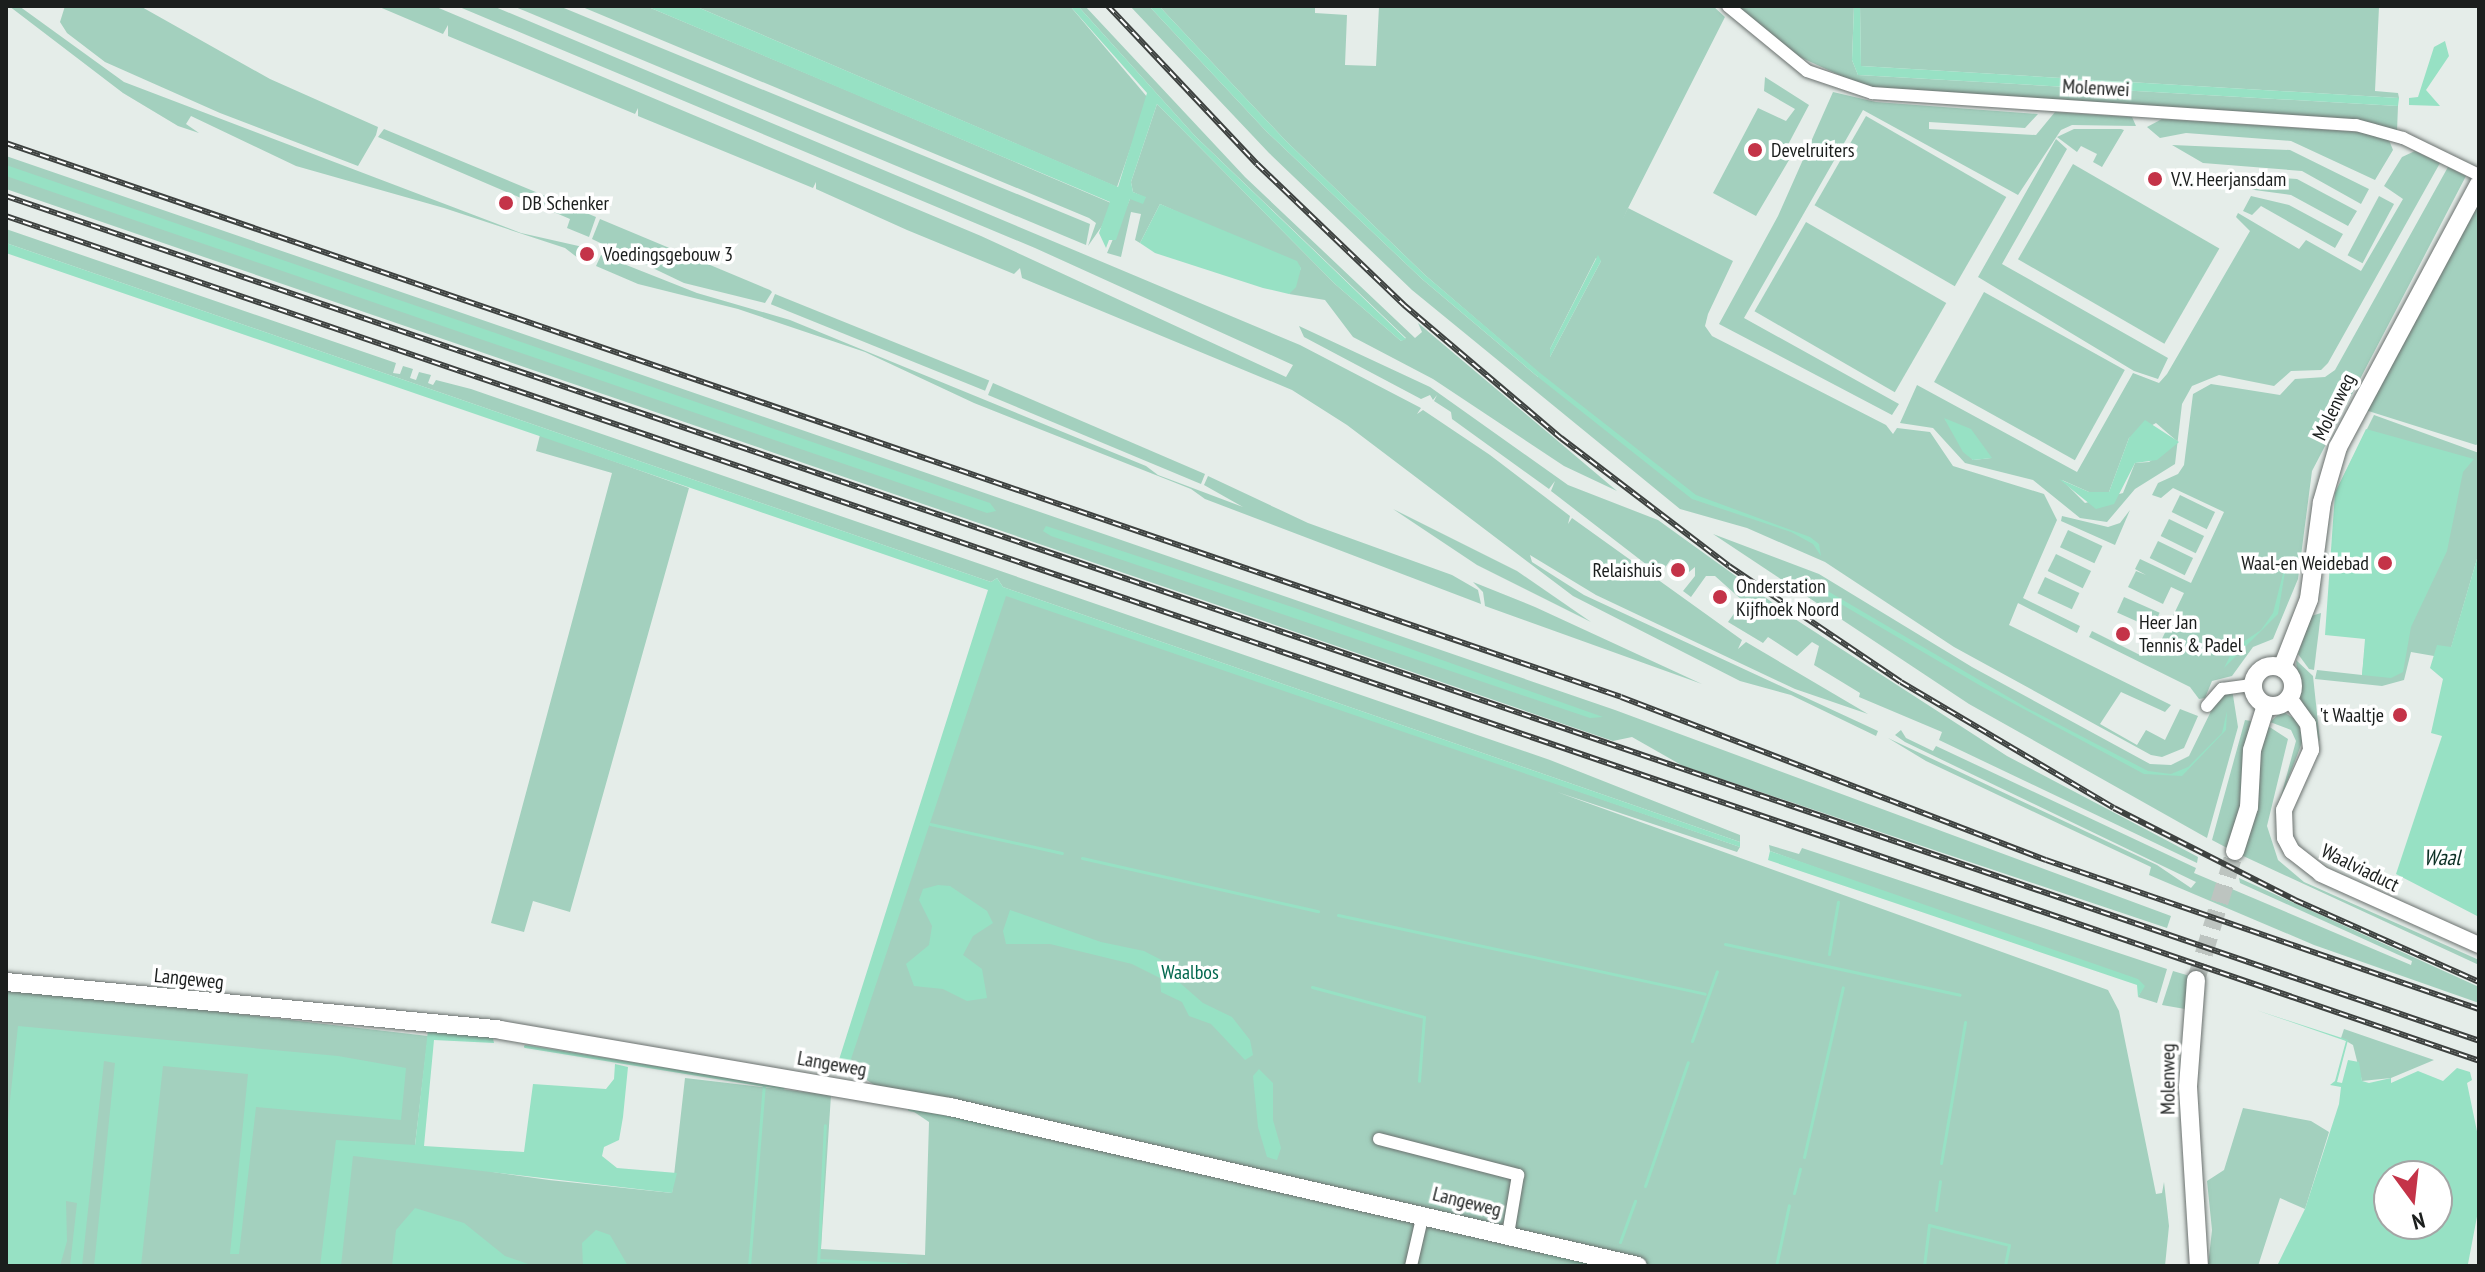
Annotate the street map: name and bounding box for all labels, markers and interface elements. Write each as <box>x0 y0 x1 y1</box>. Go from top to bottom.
street label: Molenwei <box>2062 74 2130 102</box>
place label: Develruiters <box>1771 138 1854 162</box>
marker: Develruiters <box>1746 141 1764 159</box>
place label: V.V. Heerjansdam <box>2171 167 2288 191</box>
marker: V.V. Heerjansdam <box>2146 170 2164 188</box>
place label: DB Schenker <box>522 191 609 215</box>
marker: DB Schenker <box>497 194 515 212</box>
place label: Voedingsgebouw 3 <box>603 242 733 266</box>
marker: Voedingsgebouw 3 <box>578 245 596 263</box>
street label: Molenweg <box>2308 370 2360 444</box>
place label: Waal-en Weidebad <box>2241 551 2369 575</box>
marker: Waal-en Weidebad <box>2376 554 2394 572</box>
place label: Relaishuis <box>1593 558 1662 582</box>
marker: Relaishuis <box>1669 561 1687 579</box>
place label: Onderstation Kijfhoek Noord <box>1736 574 1840 621</box>
marker: Onderstation Kijfhoek Noord <box>1711 588 1729 606</box>
place label: Heer Jan Tennis & Padel <box>2139 610 2242 657</box>
marker: Heer Jan Tennis & Padel <box>2114 625 2132 643</box>
place label: 't Waaltje <box>2319 703 2384 727</box>
marker: 't Waaltje <box>2391 706 2409 724</box>
street label: Waalviaduct <box>2317 839 2403 897</box>
water label: Waal <box>2424 845 2460 871</box>
park label: Waalbos <box>1161 960 1219 984</box>
street label: Langeweg <box>153 963 225 995</box>
street label: Molenweg <box>2156 1043 2180 1115</box>
street label: Langeweg <box>795 1046 869 1082</box>
north arrow <box>2373 1160 2453 1240</box>
street label: Langeweg <box>1430 1182 1504 1222</box>
text: N <box>2409 1206 2428 1236</box>

